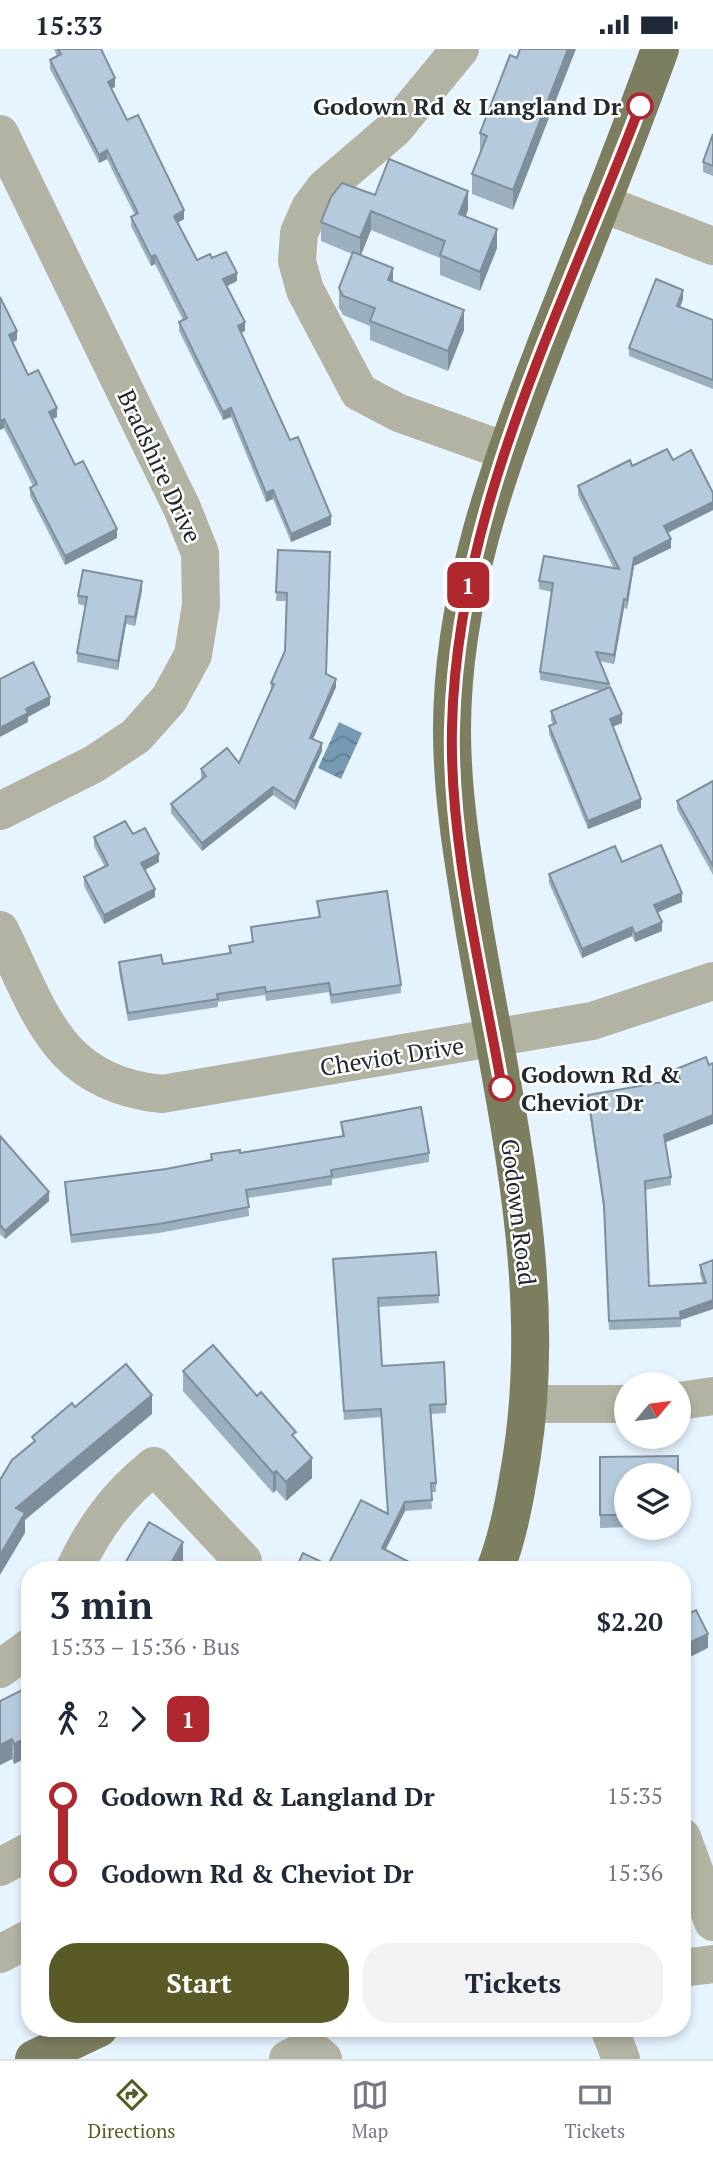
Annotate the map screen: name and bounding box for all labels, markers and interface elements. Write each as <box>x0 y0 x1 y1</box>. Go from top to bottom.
text: 15:33 <box>35 8 103 42</box>
place label: Godown Rd & Langland Dr <box>313 90 622 122</box>
marker: Godown Rd & Langland Dr <box>627 93 653 119</box>
street label: Bradshire Drive <box>111 384 209 548</box>
line badge: 1 <box>445 562 491 608</box>
text: 1 <box>461 569 475 601</box>
street label: Cheviot Drive <box>318 1029 466 1083</box>
place label: Godown Rd & Cheviot Dr <box>521 1058 680 1118</box>
marker: Godown Rd & Cheviot Dr <box>489 1075 515 1101</box>
street label: Godown Road <box>494 1137 544 1287</box>
north arrow <box>614 1372 691 1449</box>
map controls <box>614 1372 691 1540</box>
button: layers <box>614 1463 691 1540</box>
text: 3 min <box>49 1580 153 1630</box>
text: $2.20 <box>597 1604 663 1638</box>
text: 15:33 – 15:36 · Bus <box>49 1631 240 1662</box>
icon: walk <box>49 1700 87 1738</box>
icon: forward <box>119 1700 157 1738</box>
text: 2 <box>97 1703 109 1734</box>
text: 1 <box>181 1703 195 1735</box>
text: Godown Rd & Langland Dr <box>101 1779 435 1813</box>
text: 15:35 <box>606 1780 663 1811</box>
text: Godown Rd & Cheviot Dr <box>101 1856 414 1890</box>
text: 15:36 <box>606 1857 663 1888</box>
button: Start <box>49 1943 349 2023</box>
button: Tickets <box>363 1943 663 2023</box>
tab: Directions <box>88 2076 175 2143</box>
tab: Map <box>351 2076 389 2143</box>
tab: Tickets <box>564 2076 625 2143</box>

